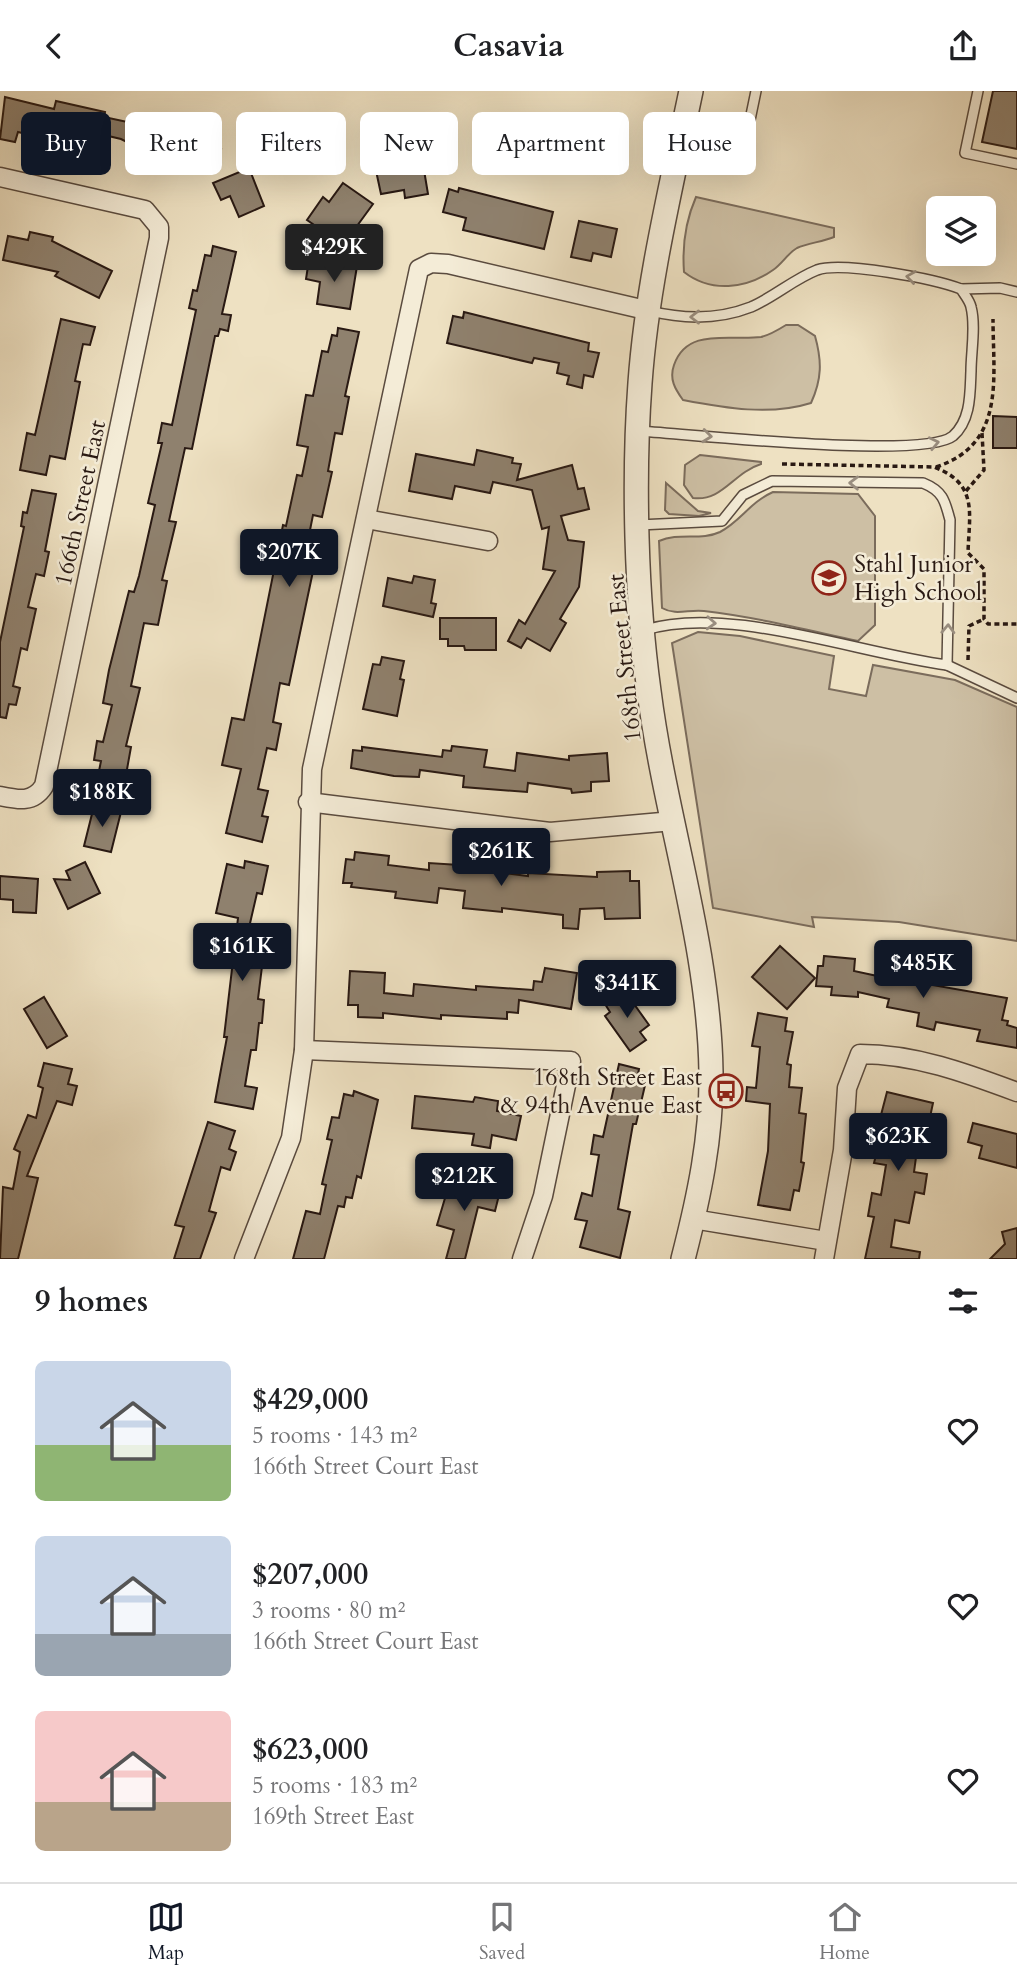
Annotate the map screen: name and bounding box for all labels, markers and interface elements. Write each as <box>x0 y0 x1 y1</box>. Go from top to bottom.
text: Casavia <box>453 24 564 68</box>
icon: back <box>35 27 73 65</box>
icon: share <box>944 27 982 65</box>
chip: Buy <box>21 112 111 175</box>
chip: Rent <box>125 112 222 175</box>
chip: Filters <box>236 112 346 175</box>
chip: New <box>360 112 458 175</box>
chip: Apartment <box>472 112 629 175</box>
chip: House <box>643 112 756 175</box>
map controls <box>926 196 996 266</box>
button: layers <box>926 196 996 266</box>
pin: $429K <box>285 225 383 284</box>
text: $429K <box>301 231 367 262</box>
one-way arrow <box>905 270 917 285</box>
one-way arrow <box>689 309 699 325</box>
street label: 166th Street East <box>47 417 114 589</box>
one-way arrow <box>701 428 713 443</box>
one-way arrow <box>928 436 940 451</box>
one-way arrow <box>848 475 859 491</box>
pin: $207K <box>240 529 338 589</box>
text: $207K <box>256 536 322 567</box>
place label: Stahl Junior High School <box>854 548 982 609</box>
school or university icon: Stahl Junior High School <box>810 559 848 597</box>
street label: 168th Street East <box>599 572 650 744</box>
one-way arrow <box>705 616 716 631</box>
one-way arrow <box>940 623 956 634</box>
pin: $188K <box>53 769 151 829</box>
text: $188K <box>69 776 135 807</box>
pin: $261K <box>452 829 550 888</box>
text: $261K <box>468 835 534 866</box>
pin: $161K <box>193 923 291 983</box>
text: $161K <box>209 930 275 961</box>
pin: $485K <box>874 941 972 1000</box>
text: $485K <box>890 947 956 978</box>
pin: $341K <box>578 961 676 1020</box>
text: $341K <box>594 967 660 998</box>
place label: 168th Street East & 94th Avenue East <box>501 1061 702 1122</box>
bus stop icon: 168th Street East & 94th Avenue East <box>707 1072 745 1110</box>
pin: $623K <box>849 1114 947 1173</box>
text: $623K <box>865 1120 931 1151</box>
pin: $212K <box>415 1153 513 1213</box>
text: $212K <box>431 1160 497 1191</box>
text: 9 homes <box>35 1281 148 1322</box>
icon: filters <box>944 1282 982 1320</box>
text: $429,000 <box>252 1379 368 1420</box>
icon: home <box>91 1389 175 1473</box>
icon: heart <box>944 1412 982 1450</box>
text: 5 rooms · 143 m² <box>252 1420 417 1451</box>
text: 166th Street Court East <box>252 1451 479 1482</box>
text: $207,000 <box>252 1554 368 1595</box>
icon: home <box>91 1564 175 1648</box>
icon: heart <box>944 1587 982 1625</box>
text: 3 rooms · 80 m² <box>252 1595 405 1626</box>
text: 166th Street Court East <box>252 1626 479 1657</box>
text: $623,000 <box>252 1729 368 1770</box>
icon: home <box>91 1739 175 1823</box>
icon: heart <box>944 1762 982 1800</box>
text: 5 rooms · 183 m² <box>252 1770 417 1801</box>
text: 169th Street East <box>252 1801 414 1832</box>
tab: Map <box>147 1898 185 1966</box>
tab: Saved <box>479 1898 525 1966</box>
tab: Home <box>819 1898 870 1966</box>

